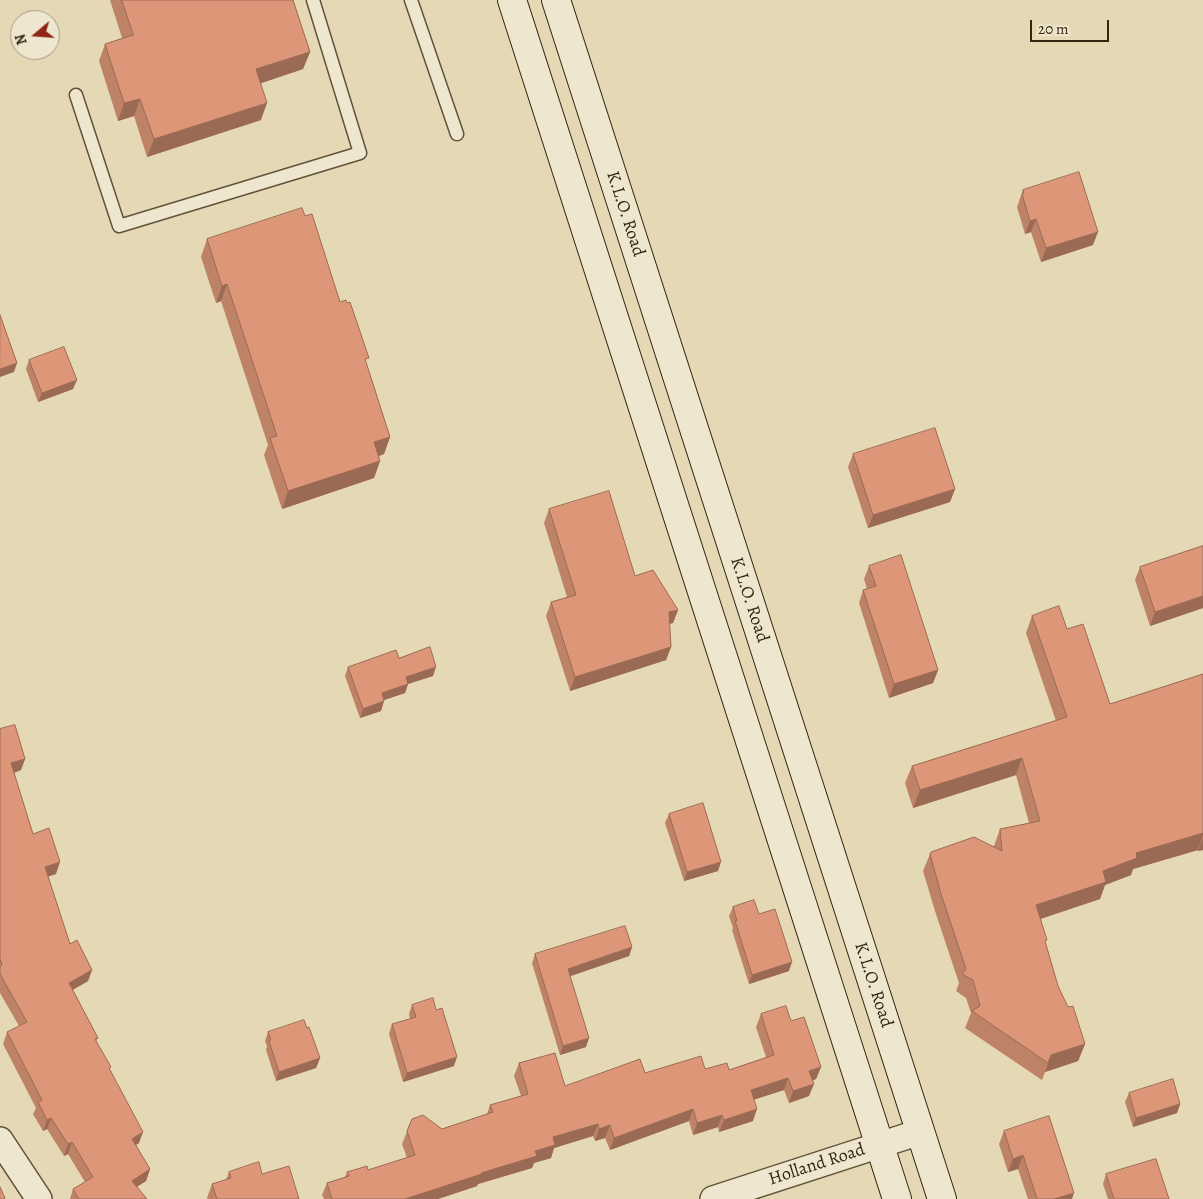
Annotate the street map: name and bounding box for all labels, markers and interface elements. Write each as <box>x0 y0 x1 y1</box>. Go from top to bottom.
north arrow <box>10 10 60 60</box>
scale bar <box>1033 10 1112 42</box>
text: 20 m <box>1038 19 1069 39</box>
text: N <box>11 32 32 47</box>
street label: K.L.O. Road <box>601 169 649 259</box>
street label: K.L.O. Road <box>725 555 773 645</box>
street label: K.L.O. Road <box>849 940 897 1030</box>
street label: Holland Road <box>766 1139 868 1191</box>

